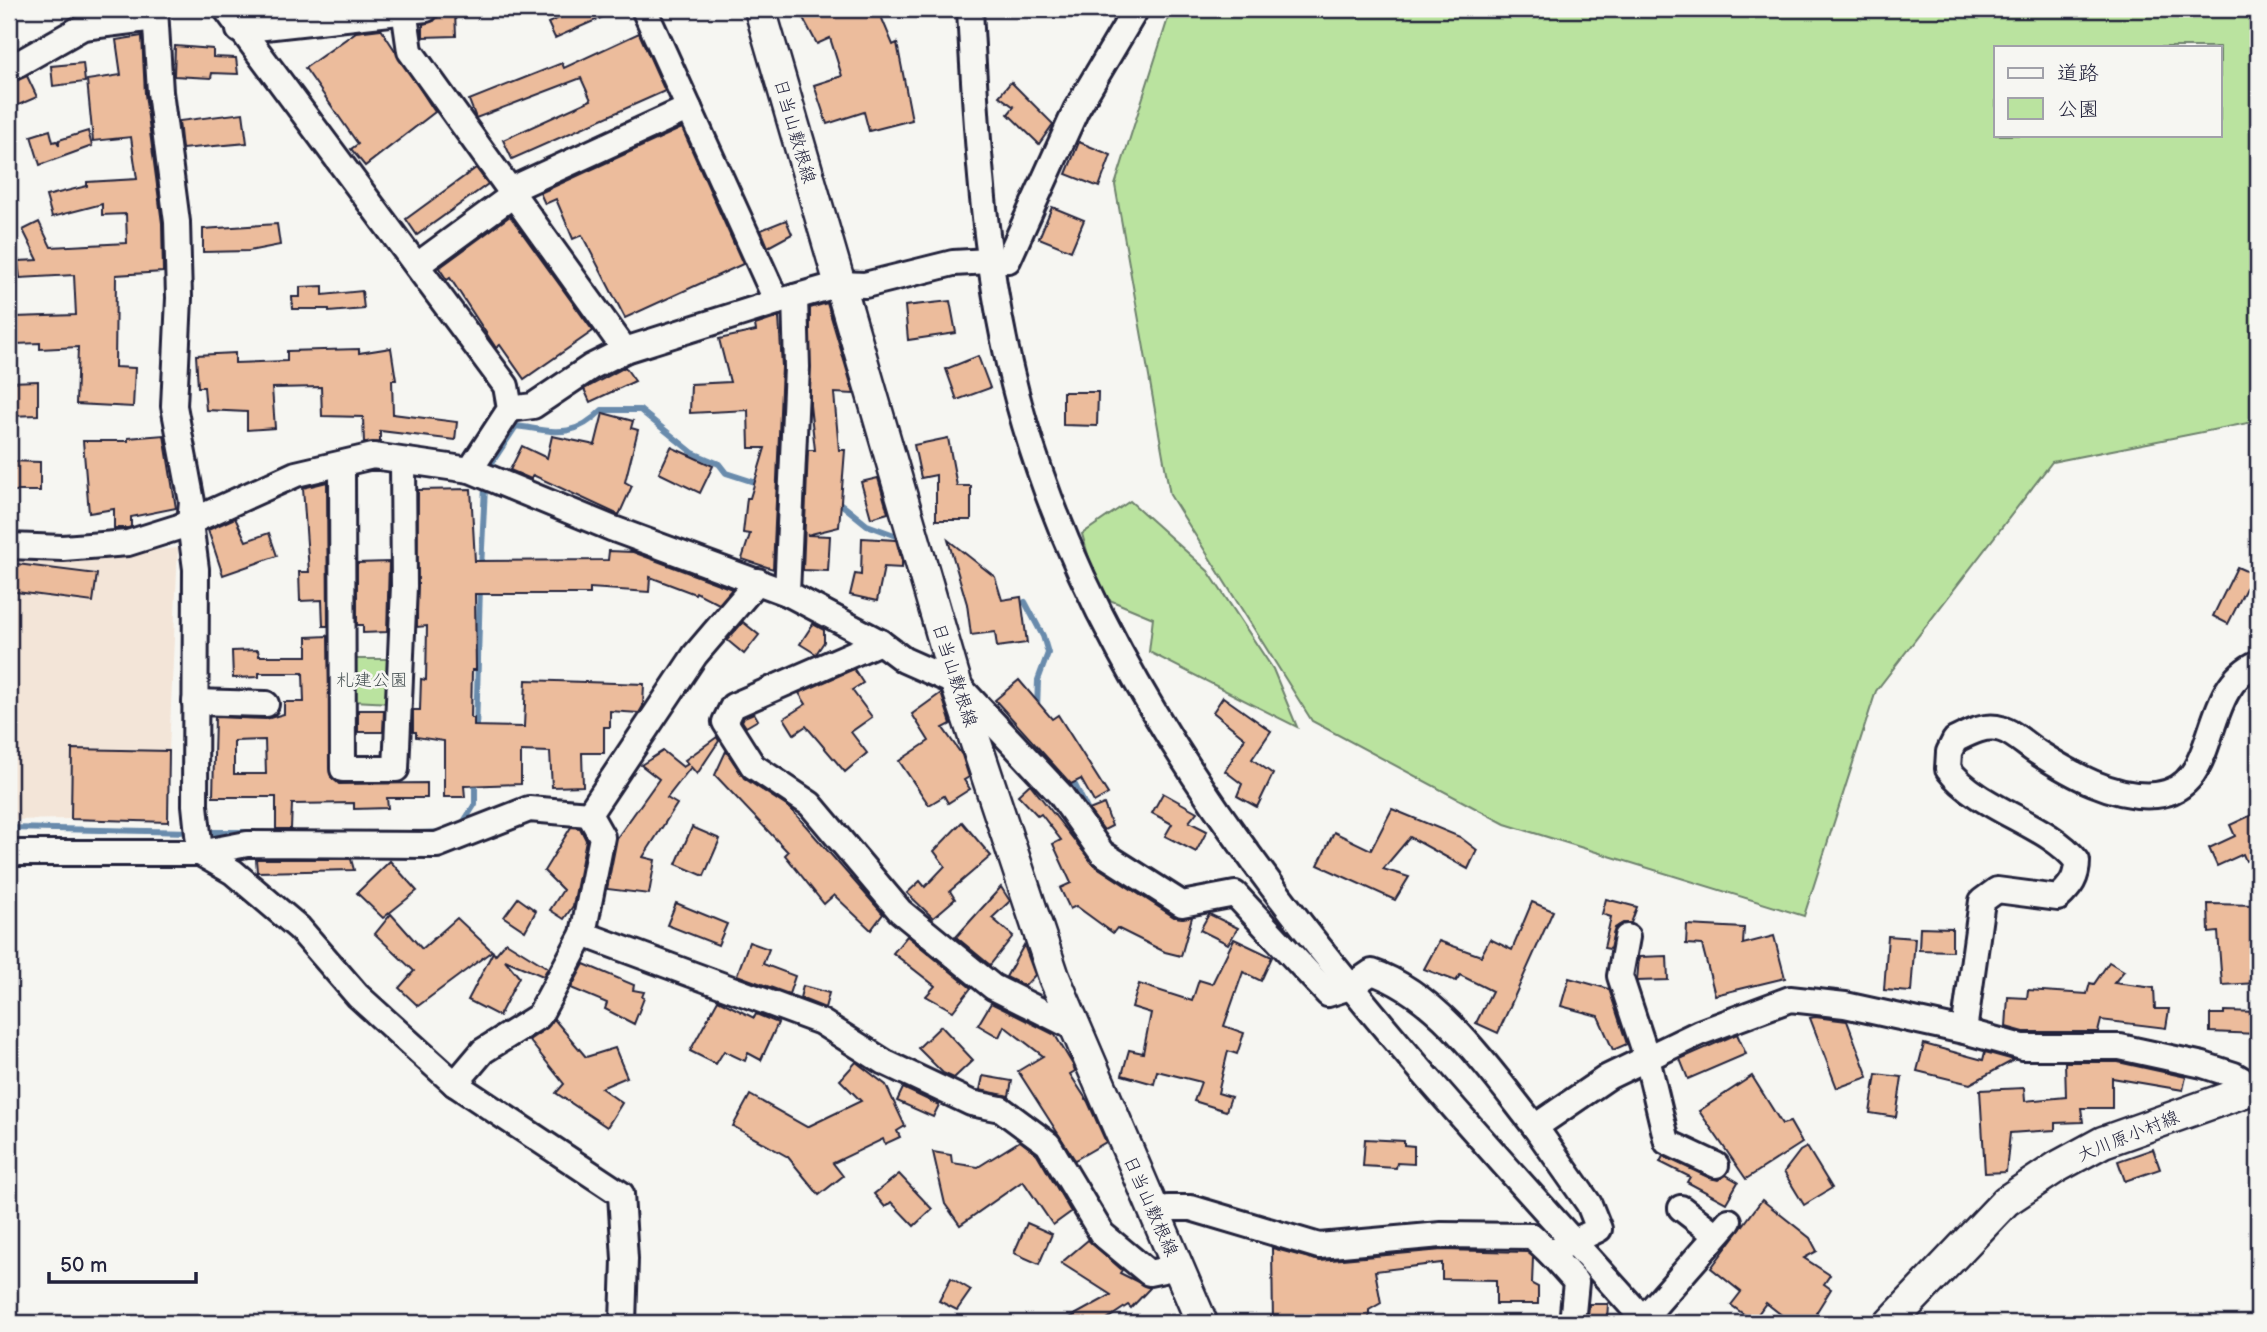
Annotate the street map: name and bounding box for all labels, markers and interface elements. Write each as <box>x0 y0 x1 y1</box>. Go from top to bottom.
legend <box>1994 46 2222 136</box>
text: 道路 <box>2057 61 2099 86</box>
street label: 日当山敷根線 <box>770 76 819 186</box>
text: 公園 <box>2057 97 2099 122</box>
street label: 日当山敷根線 <box>928 621 981 730</box>
park label: 札建公園 <box>336 670 408 691</box>
street label: 大川原小村線 <box>2074 1106 2182 1166</box>
street label: 日当山敷根線 <box>1119 1153 1182 1260</box>
scale bar <box>49 1241 196 1285</box>
text: 50 m <box>60 1253 107 1278</box>

